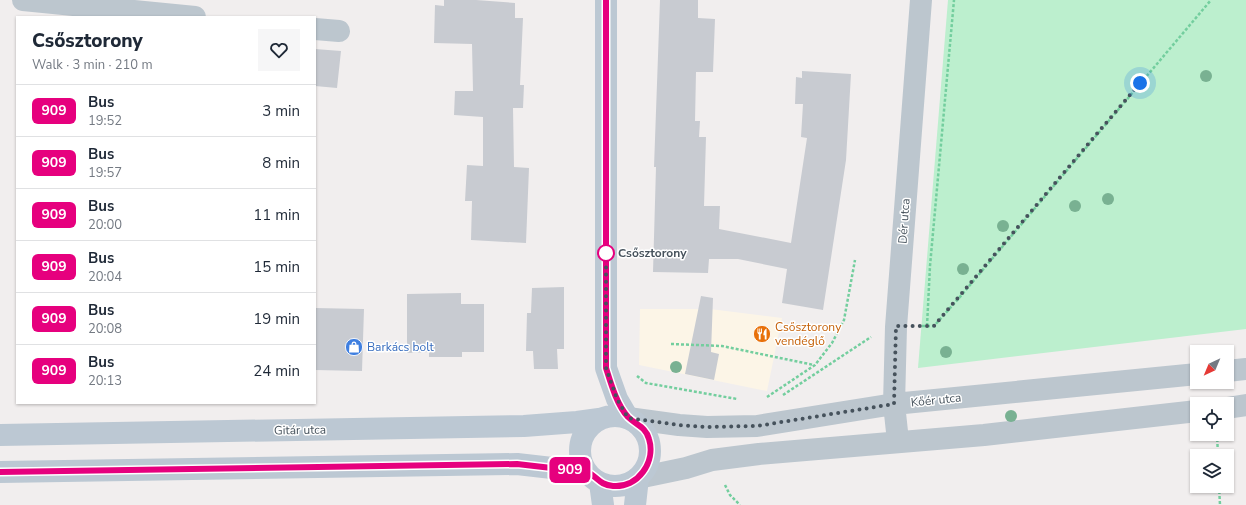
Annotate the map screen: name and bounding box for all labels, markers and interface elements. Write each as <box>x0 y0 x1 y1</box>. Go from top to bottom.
text: Csősztorony <box>32 28 143 54</box>
button: heart <box>258 29 300 71</box>
text: Walk · 3 min · 210 m <box>32 56 153 74</box>
your location <box>1130 73 1150 93</box>
text: Bus <box>88 92 114 112</box>
text: 909 <box>41 101 67 120</box>
text: 3 min <box>262 101 300 121</box>
text: 19:52 <box>88 112 122 130</box>
text: Bus <box>88 144 114 164</box>
text: 909 <box>41 153 67 172</box>
text: 8 min <box>262 153 300 173</box>
text: 19:57 <box>88 164 122 182</box>
text: Bus <box>88 196 114 216</box>
street label: Dér utca <box>894 198 914 244</box>
text: 909 <box>41 205 67 224</box>
text: 11 min <box>253 205 300 225</box>
text: 20:00 <box>88 216 122 234</box>
marker: Csősztorony <box>597 244 615 262</box>
place label: Csősztorony <box>618 245 687 261</box>
text: Bus <box>88 248 114 268</box>
text: 909 <box>41 257 67 276</box>
text: 15 min <box>253 257 300 277</box>
text: 20:04 <box>88 268 122 286</box>
text: Bus <box>88 300 114 320</box>
text: 909 <box>41 309 67 328</box>
text: 19 min <box>253 309 300 329</box>
place label: Csősztorony vendéglő <box>775 319 842 349</box>
text: 20:08 <box>88 320 122 338</box>
restaurant icon: Csősztorony vendéglő <box>752 324 772 344</box>
shop icon: Barkács bolt <box>344 337 364 357</box>
place label: Barkács bolt <box>367 339 435 355</box>
north arrow <box>1190 345 1234 389</box>
map controls <box>1190 345 1234 493</box>
text: Bus <box>88 352 114 372</box>
text: 909 <box>41 361 67 380</box>
text: 24 min <box>253 361 300 381</box>
text: 20:13 <box>88 372 122 390</box>
street label: Kőér utca <box>910 389 962 411</box>
button: locate <box>1190 397 1234 441</box>
street label: Gitár utca <box>274 422 326 438</box>
button: layers <box>1190 449 1234 493</box>
line badge: 909 <box>547 457 593 483</box>
text: 909 <box>557 460 583 479</box>

